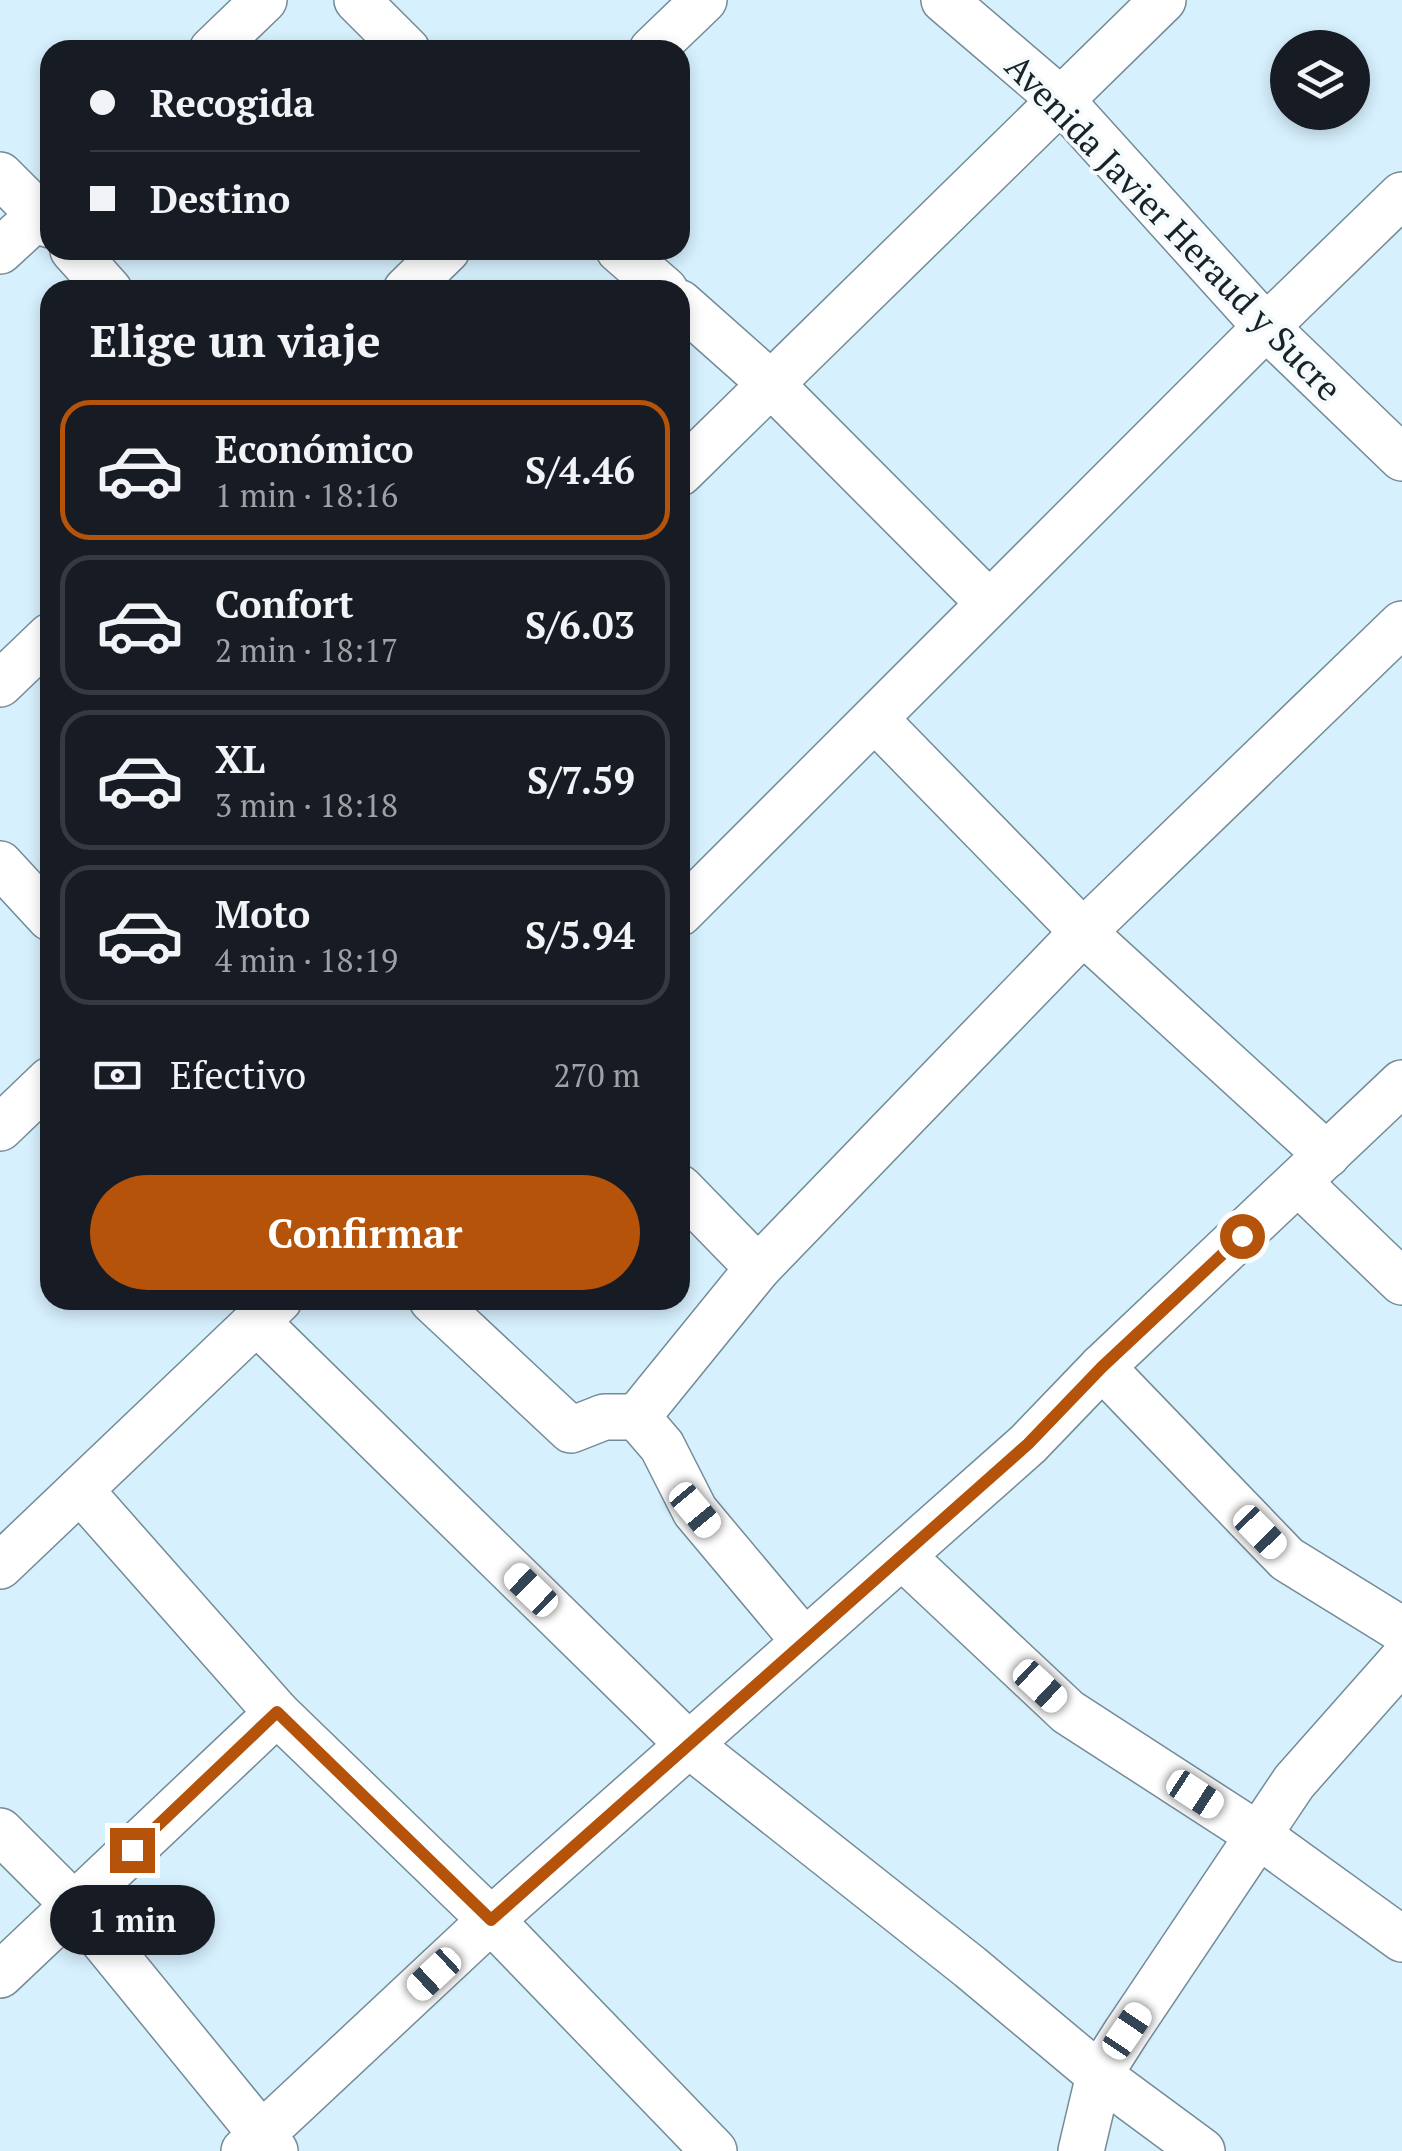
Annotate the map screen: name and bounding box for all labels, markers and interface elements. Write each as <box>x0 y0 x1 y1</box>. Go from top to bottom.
map controls <box>1270 30 1370 130</box>
button: layers <box>1270 30 1370 130</box>
street label: Avenida Javier Heraud y Sucre <box>996 44 1352 410</box>
text: Recogida <box>150 78 314 128</box>
text: Destino <box>150 174 290 224</box>
text: Elige un viaje <box>90 310 381 370</box>
text: Económico <box>215 424 414 474</box>
icon: car <box>95 425 185 515</box>
text: S/4.46 <box>525 445 635 495</box>
text: 1 min · 18:16 <box>215 474 398 516</box>
text: Confort <box>215 579 354 629</box>
icon: car <box>95 580 185 670</box>
text: S/6.03 <box>525 600 635 650</box>
text: 2 min · 18:17 <box>215 629 398 671</box>
text: XL <box>215 734 265 784</box>
icon: car <box>95 735 185 825</box>
text: S/7.59 <box>527 755 635 805</box>
text: 3 min · 18:18 <box>215 784 398 826</box>
text: Moto <box>215 889 310 939</box>
icon: car <box>95 890 185 980</box>
text: S/5.94 <box>525 910 635 960</box>
text: 4 min · 18:19 <box>215 939 398 981</box>
icon: cash <box>90 1048 145 1103</box>
text: Efectivo <box>170 1050 306 1100</box>
text: 270 m <box>553 1054 640 1096</box>
button: Confirmar <box>90 1175 640 1290</box>
route start <box>1220 1214 1265 1259</box>
car <box>664 1477 726 1543</box>
car <box>1228 1500 1292 1564</box>
car <box>499 1558 563 1622</box>
car <box>1008 1655 1072 1717</box>
car <box>1162 1765 1228 1823</box>
route end <box>110 1828 155 1873</box>
callout: 1 min <box>49 1885 214 1955</box>
text: 1 min <box>89 1899 176 1941</box>
car <box>402 1943 466 2005</box>
car <box>1098 1998 1156 2064</box>

